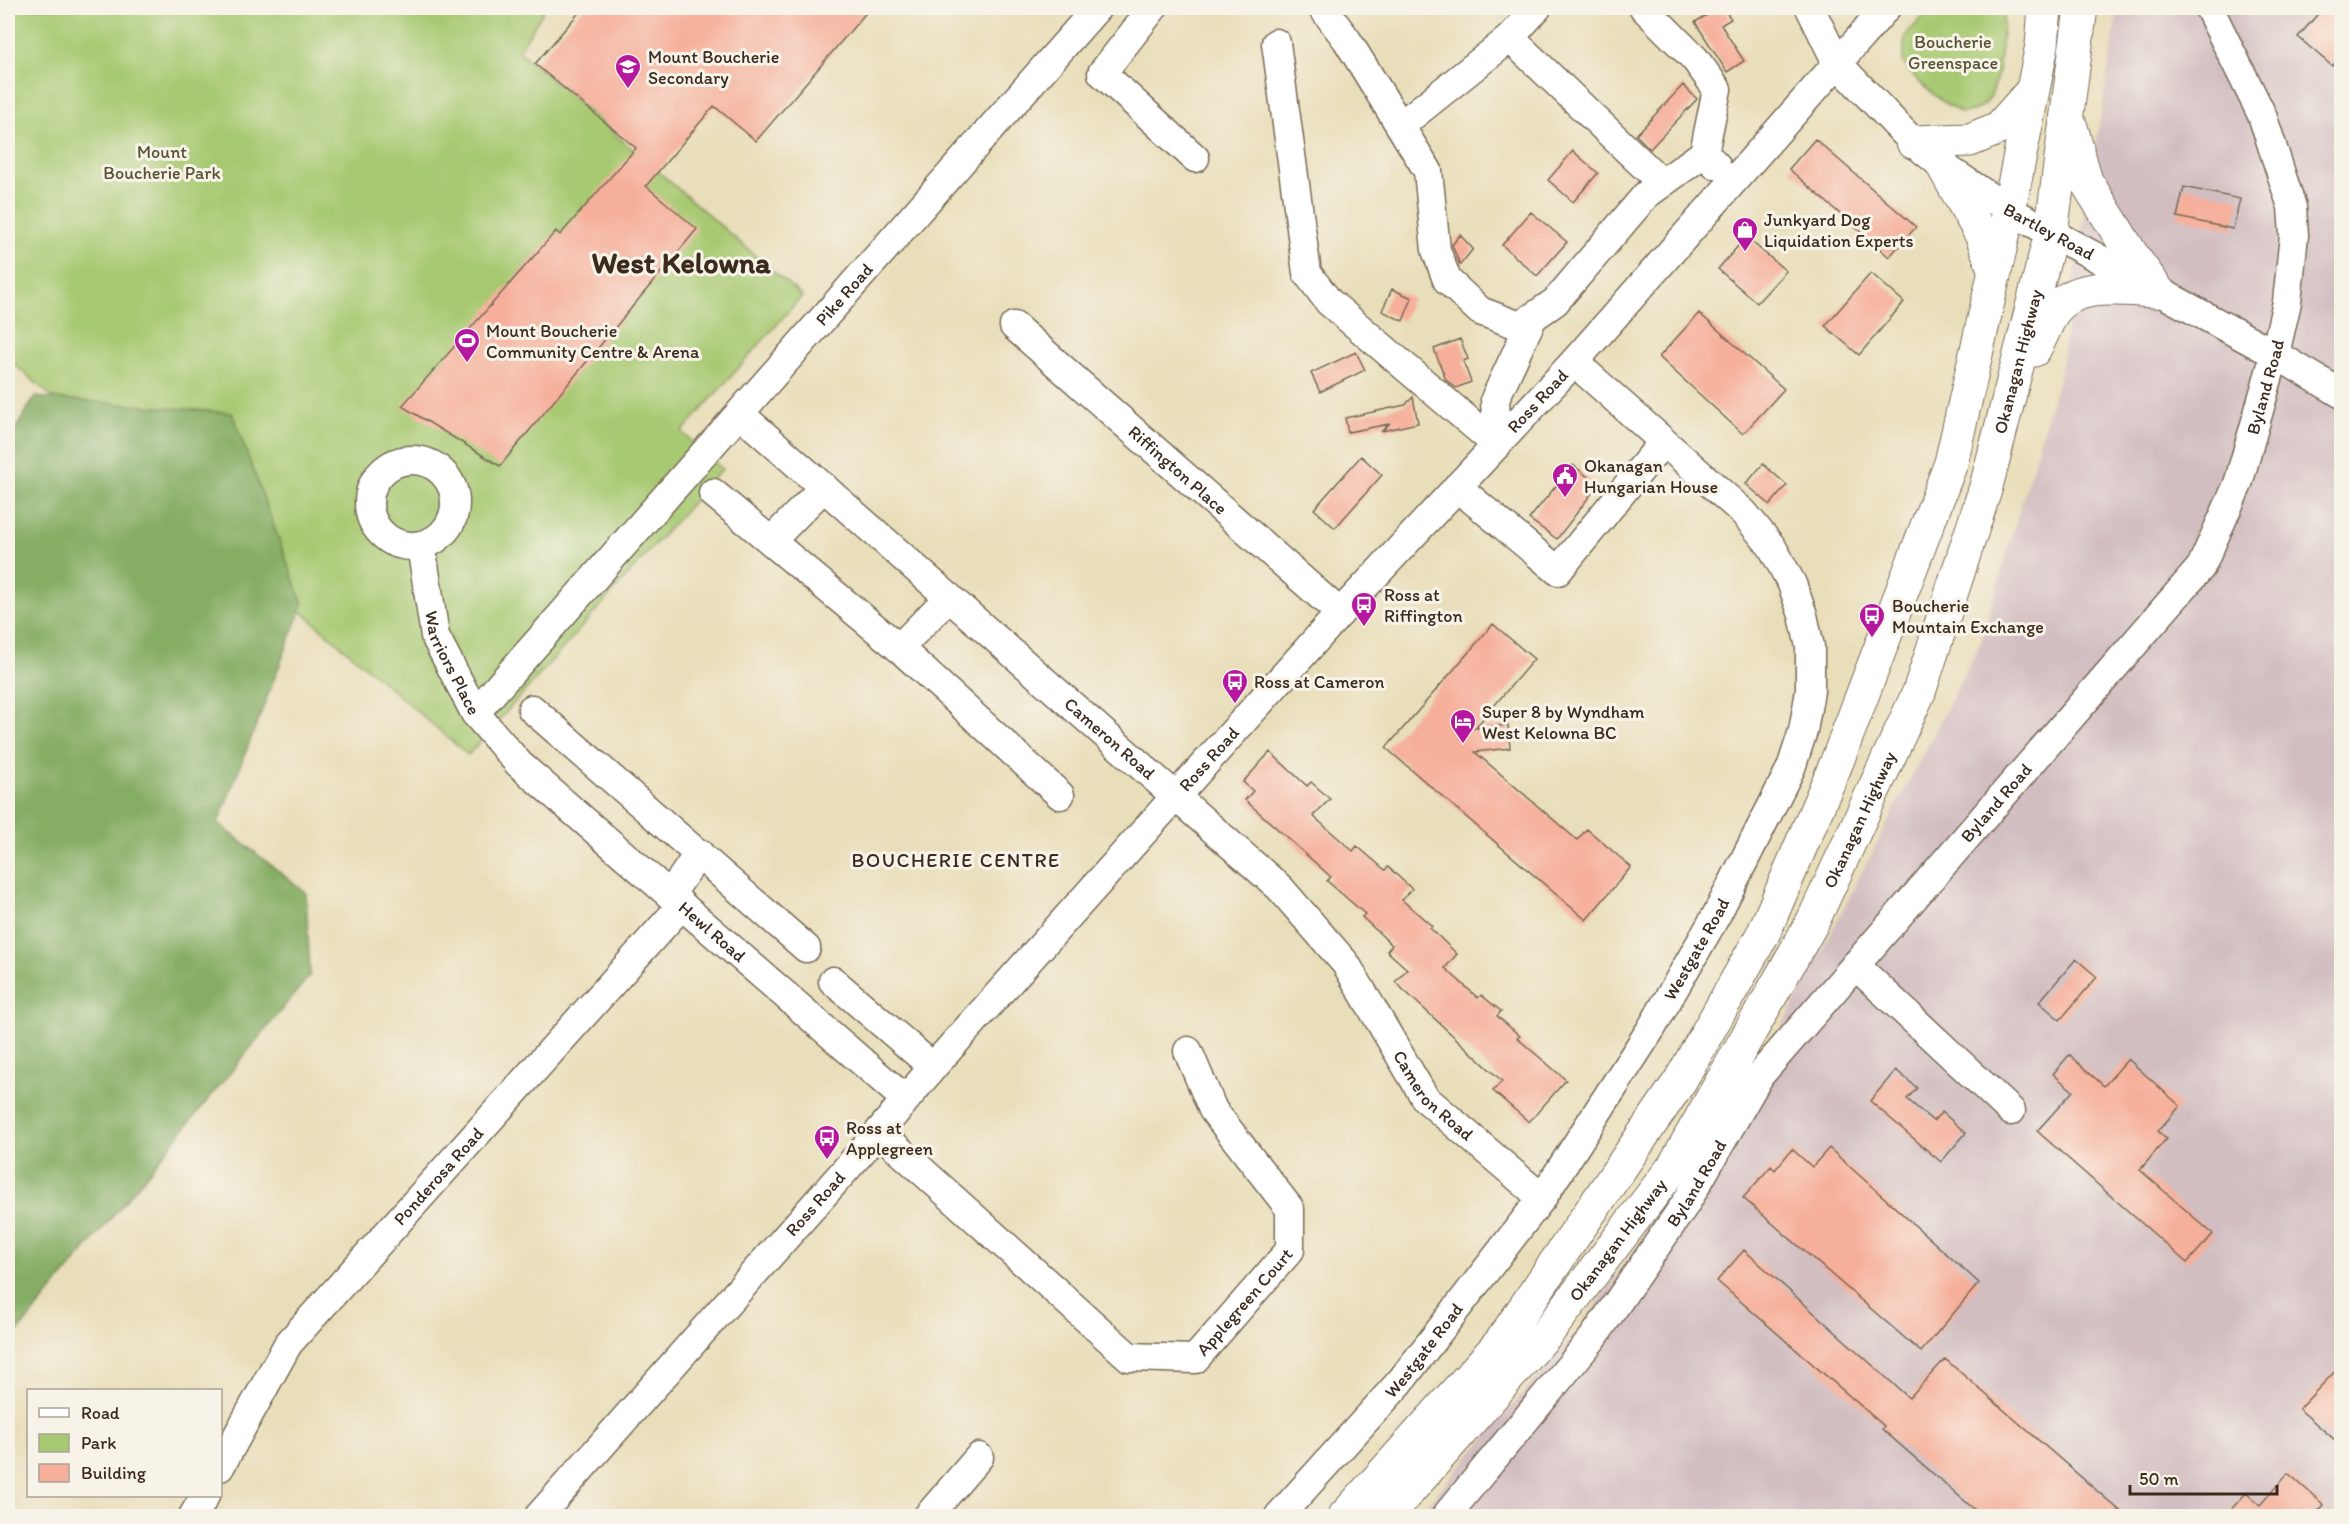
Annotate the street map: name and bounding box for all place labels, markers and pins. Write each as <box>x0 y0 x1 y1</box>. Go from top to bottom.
place label: Mount Boucherie Secondary <box>648 46 779 89</box>
school or university icon: Mount Boucherie Secondary <box>613 52 643 90</box>
place label: Junkyard Dog Liquidation Experts <box>1764 209 1914 252</box>
shop icon: Junkyard Dog Liquidation Experts <box>1730 215 1760 253</box>
place label: Mount Boucherie Community Centre & Arena <box>486 320 700 363</box>
sports icon: Mount Boucherie Community Centre & Arena <box>452 326 482 364</box>
place label: Okanagan Hungarian House <box>1584 455 1718 498</box>
public building icon: Okanagan Hungarian House <box>1550 461 1580 499</box>
place label: Ross at Riffington <box>1384 584 1463 627</box>
bus stop icon: Ross at Riffington <box>1349 590 1379 628</box>
place label: Boucherie Mountain Exchange <box>1892 595 2044 638</box>
bus stop icon: Boucherie Mountain Exchange <box>1857 601 1887 639</box>
bus stop icon: Ross at Cameron <box>1220 667 1250 705</box>
place label: Ross at Cameron <box>1254 671 1385 693</box>
place label: Super 8 by Wyndham West Kelowna BC <box>1482 701 1645 744</box>
hotel icon: Super 8 by Wyndham West Kelowna BC <box>1448 707 1478 745</box>
place label: Ross at Applegreen <box>846 1117 933 1160</box>
bus stop icon: Ross at Applegreen <box>812 1123 842 1161</box>

